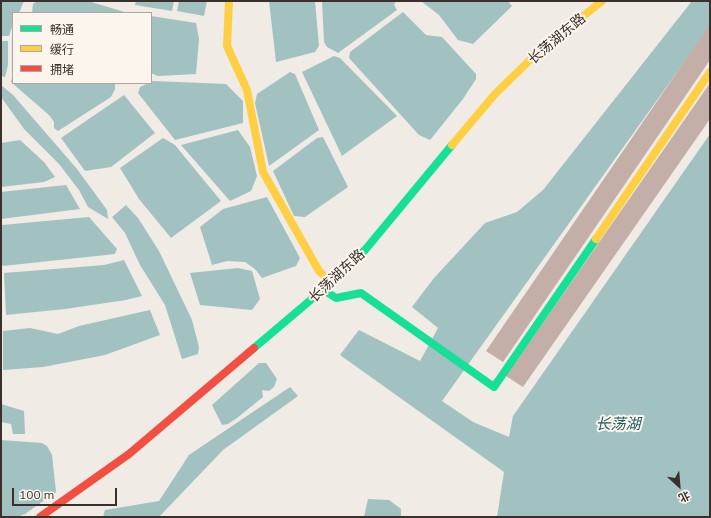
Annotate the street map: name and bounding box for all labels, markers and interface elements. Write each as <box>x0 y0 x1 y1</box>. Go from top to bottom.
street label: 长荡湖东路 <box>525 10 589 68</box>
legend <box>12 12 152 84</box>
text: 畅通 <box>50 22 74 37</box>
text: 缓行 <box>50 42 74 57</box>
text: 拥堵 <box>50 62 74 77</box>
street label: 长荡湖东路 <box>306 246 368 306</box>
water label: 长荡湖 <box>596 415 640 433</box>
north arrow <box>659 466 699 506</box>
scale bar <box>14 480 119 506</box>
text: 100 m <box>19 487 54 502</box>
text: 北 <box>676 488 692 505</box>

